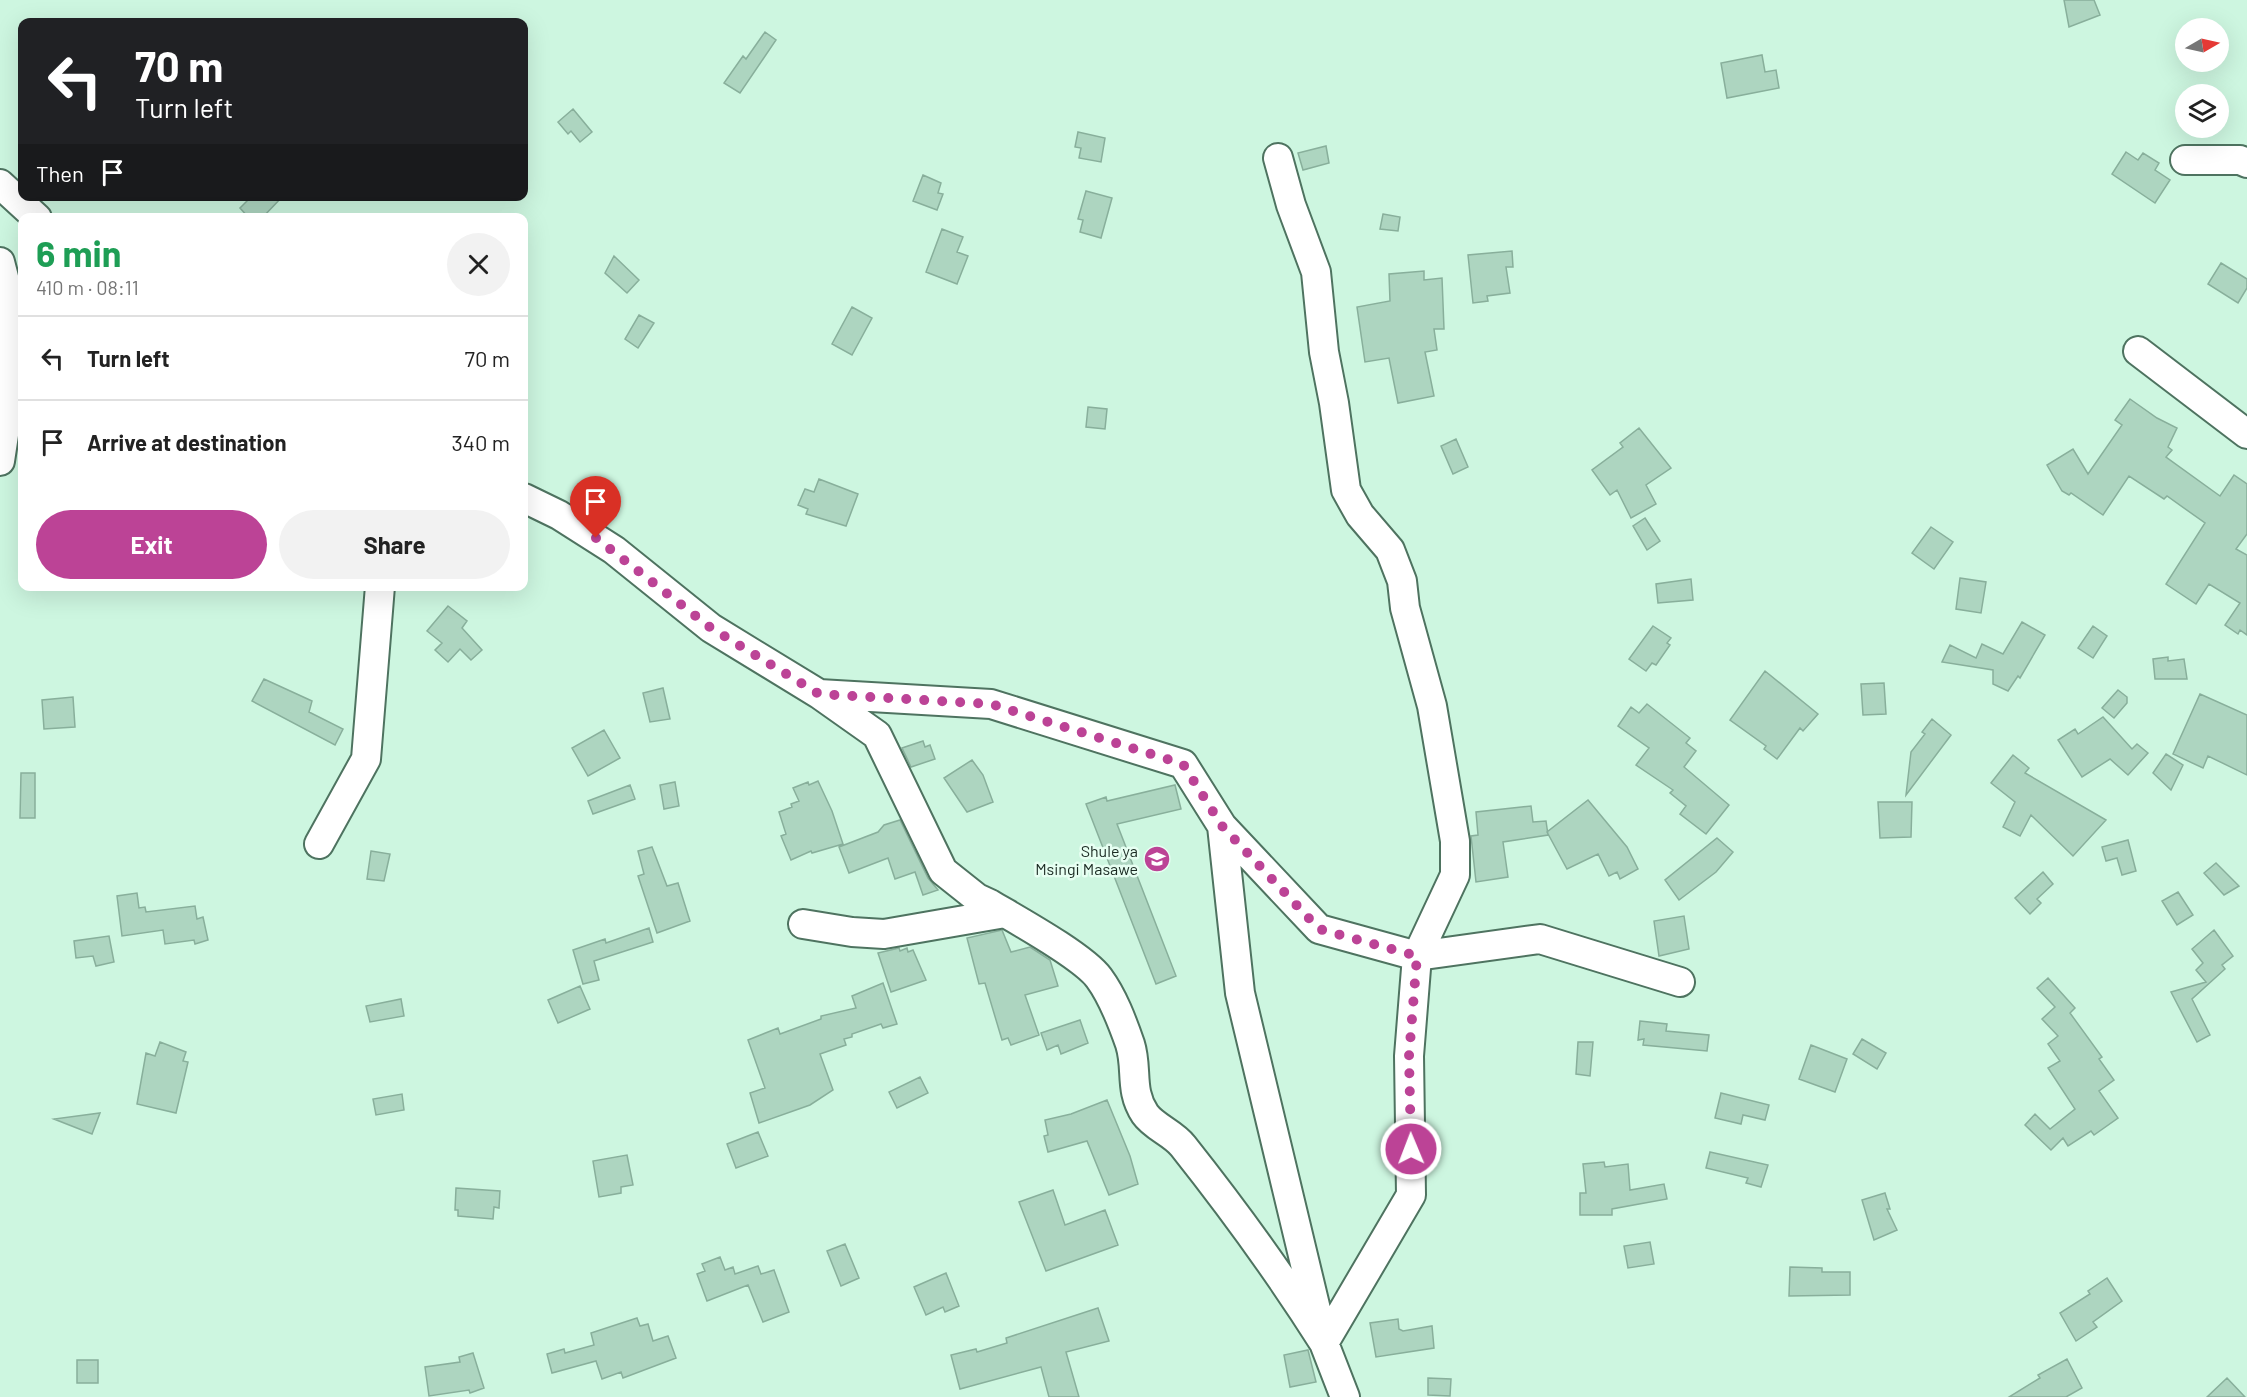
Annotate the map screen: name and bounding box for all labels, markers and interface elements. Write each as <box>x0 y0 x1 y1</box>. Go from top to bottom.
north arrow <box>2175 18 2229 72</box>
map controls <box>2175 18 2229 138</box>
text: 70 m <box>135 40 223 90</box>
icon: left <box>36 42 114 120</box>
button: layers <box>2175 84 2229 138</box>
text: Turn left <box>135 91 233 123</box>
icon: arrive <box>96 156 129 189</box>
text: Then <box>36 160 84 186</box>
text: 6 min <box>36 231 121 274</box>
button: close <box>447 233 510 296</box>
text: 410 m · 08:11 <box>36 275 139 299</box>
icon: left <box>36 342 69 375</box>
text: Turn left <box>87 345 170 371</box>
text: 70 m <box>465 345 510 371</box>
icon: arrive <box>36 426 69 459</box>
text: Arrive at destination <box>87 429 286 455</box>
text: 340 m <box>452 429 510 455</box>
pin <box>570 476 621 538</box>
icon: arrive <box>579 485 612 518</box>
button: Exit <box>36 510 267 579</box>
button: Share <box>279 510 510 579</box>
place label: Shule ya Msingi Masawe <box>1035 841 1138 878</box>
school or university icon: Shule ya Msingi Masawe <box>1142 844 1172 874</box>
position arrow <box>1379 1117 1443 1181</box>

